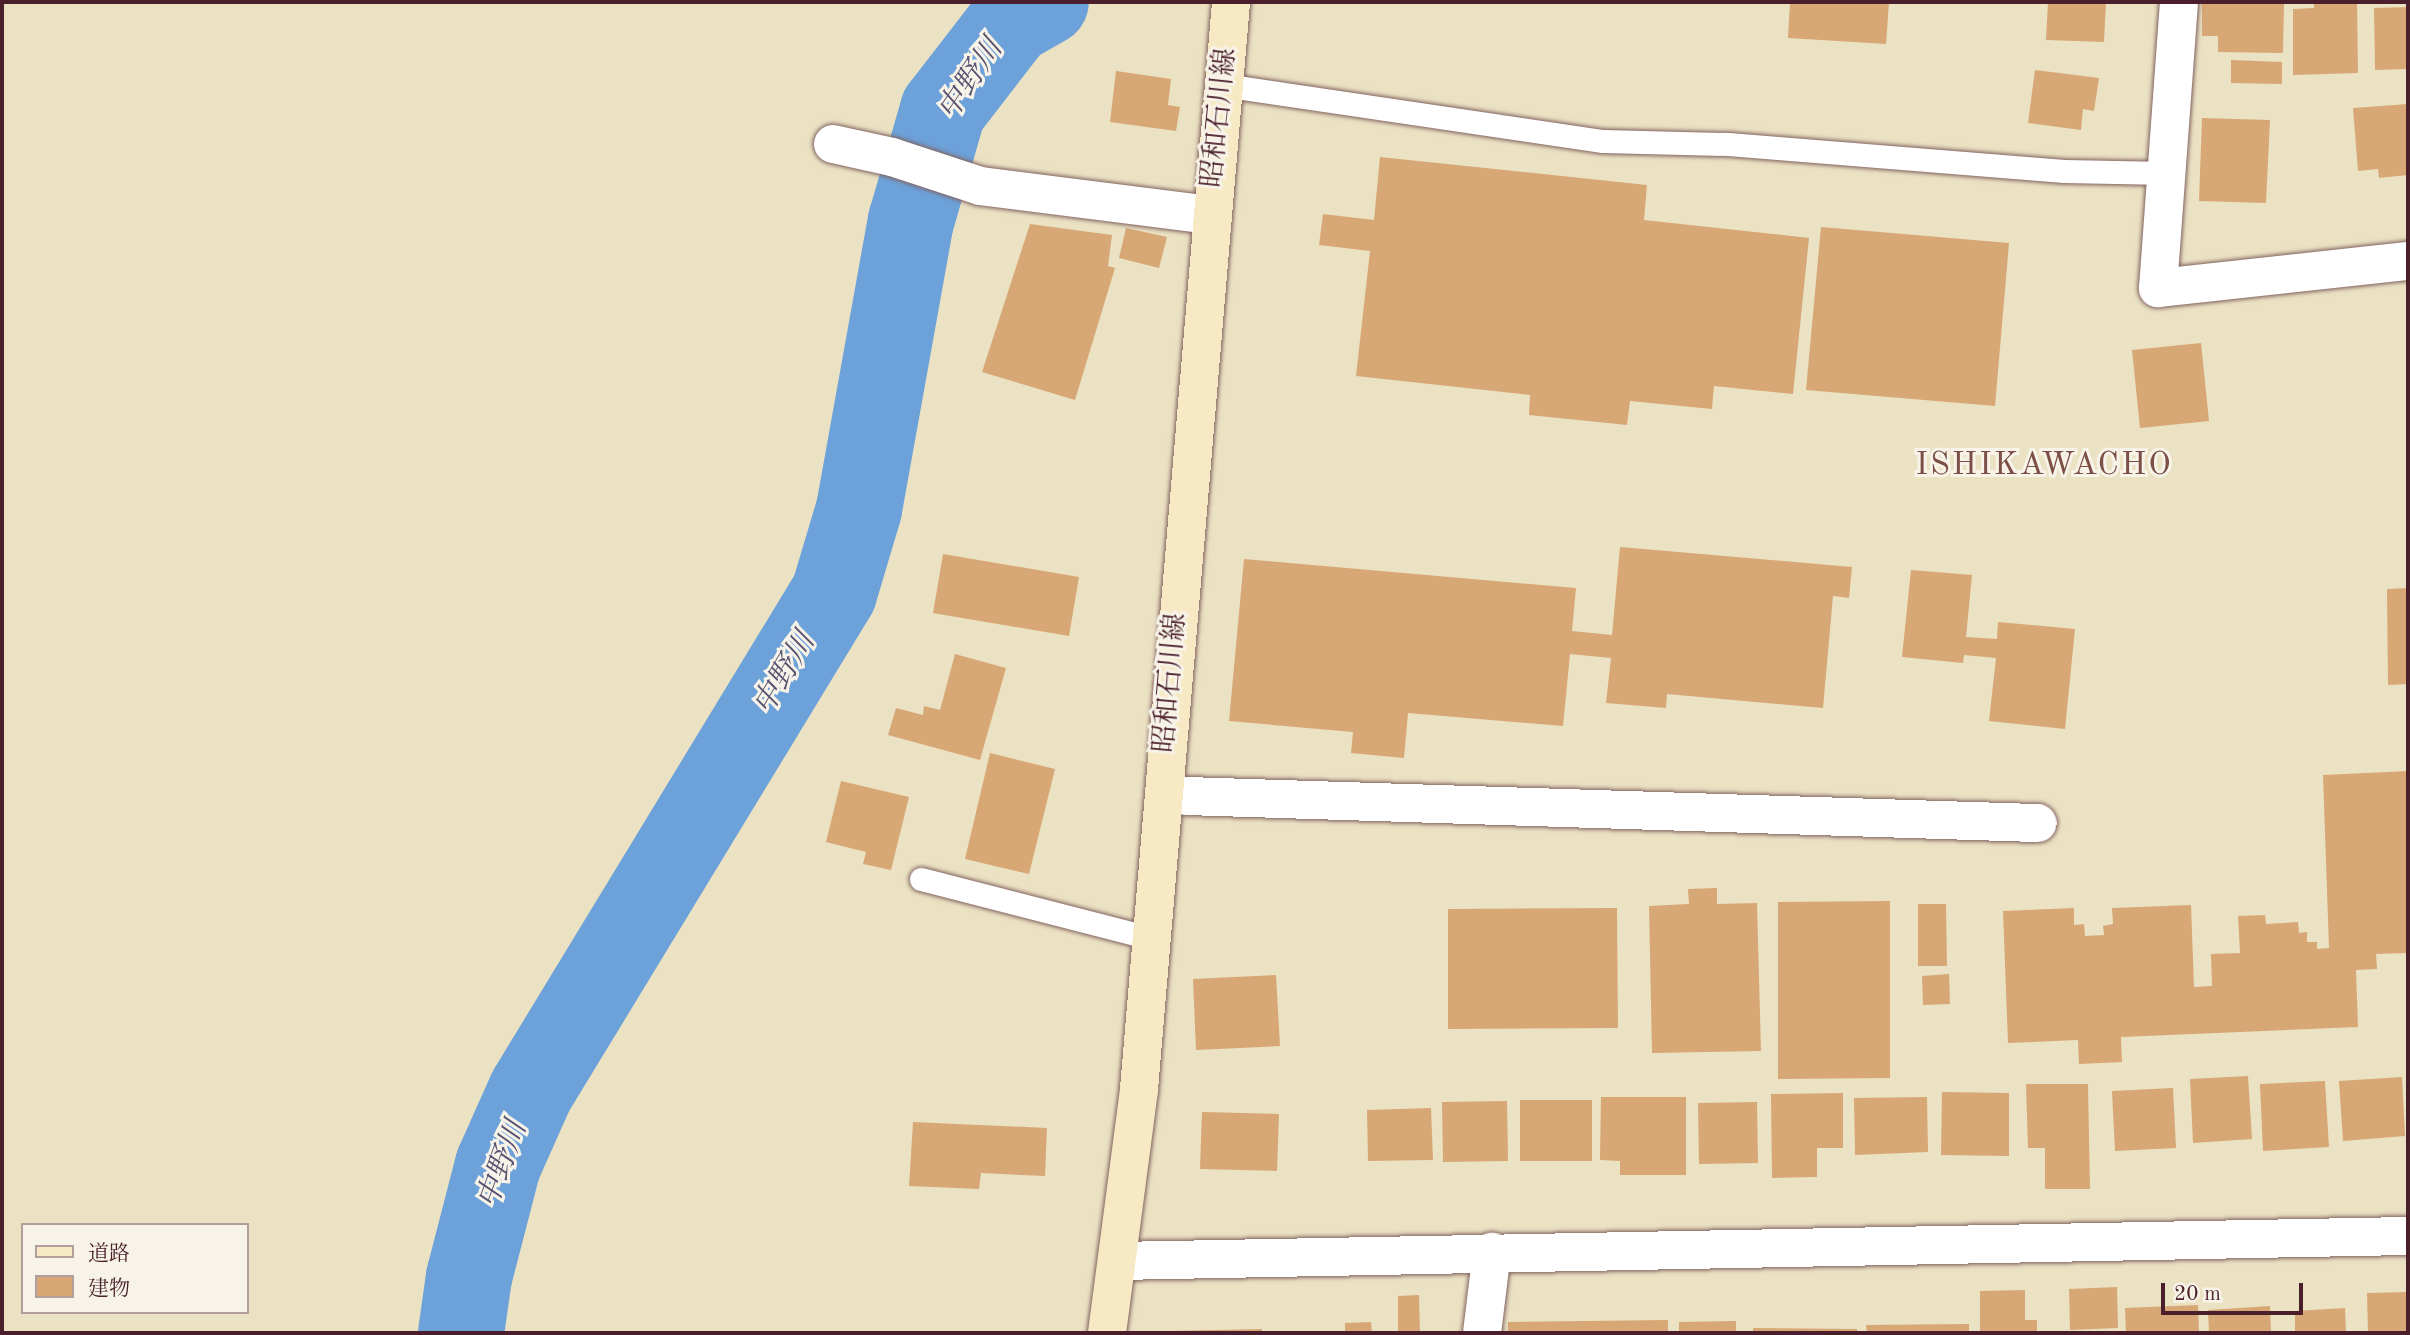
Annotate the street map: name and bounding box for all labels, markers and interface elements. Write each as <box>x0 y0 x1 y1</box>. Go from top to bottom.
water label: 中野川 <box>931 33 1011 127</box>
street label: 昭和石川線 <box>1196 47 1244 189</box>
district label: ISHIKAWACHO <box>1917 447 2171 485</box>
street label: 昭和石川線 <box>1148 612 1194 754</box>
water label: 中野川 <box>746 626 824 722</box>
water label: 中野川 <box>471 1117 535 1213</box>
legend <box>21 1223 248 1314</box>
text: 道路 <box>88 1244 130 1265</box>
scale bar <box>2165 1268 2307 1312</box>
text: 建物 <box>88 1279 130 1300</box>
text: 20 m <box>2174 1284 2221 1305</box>

